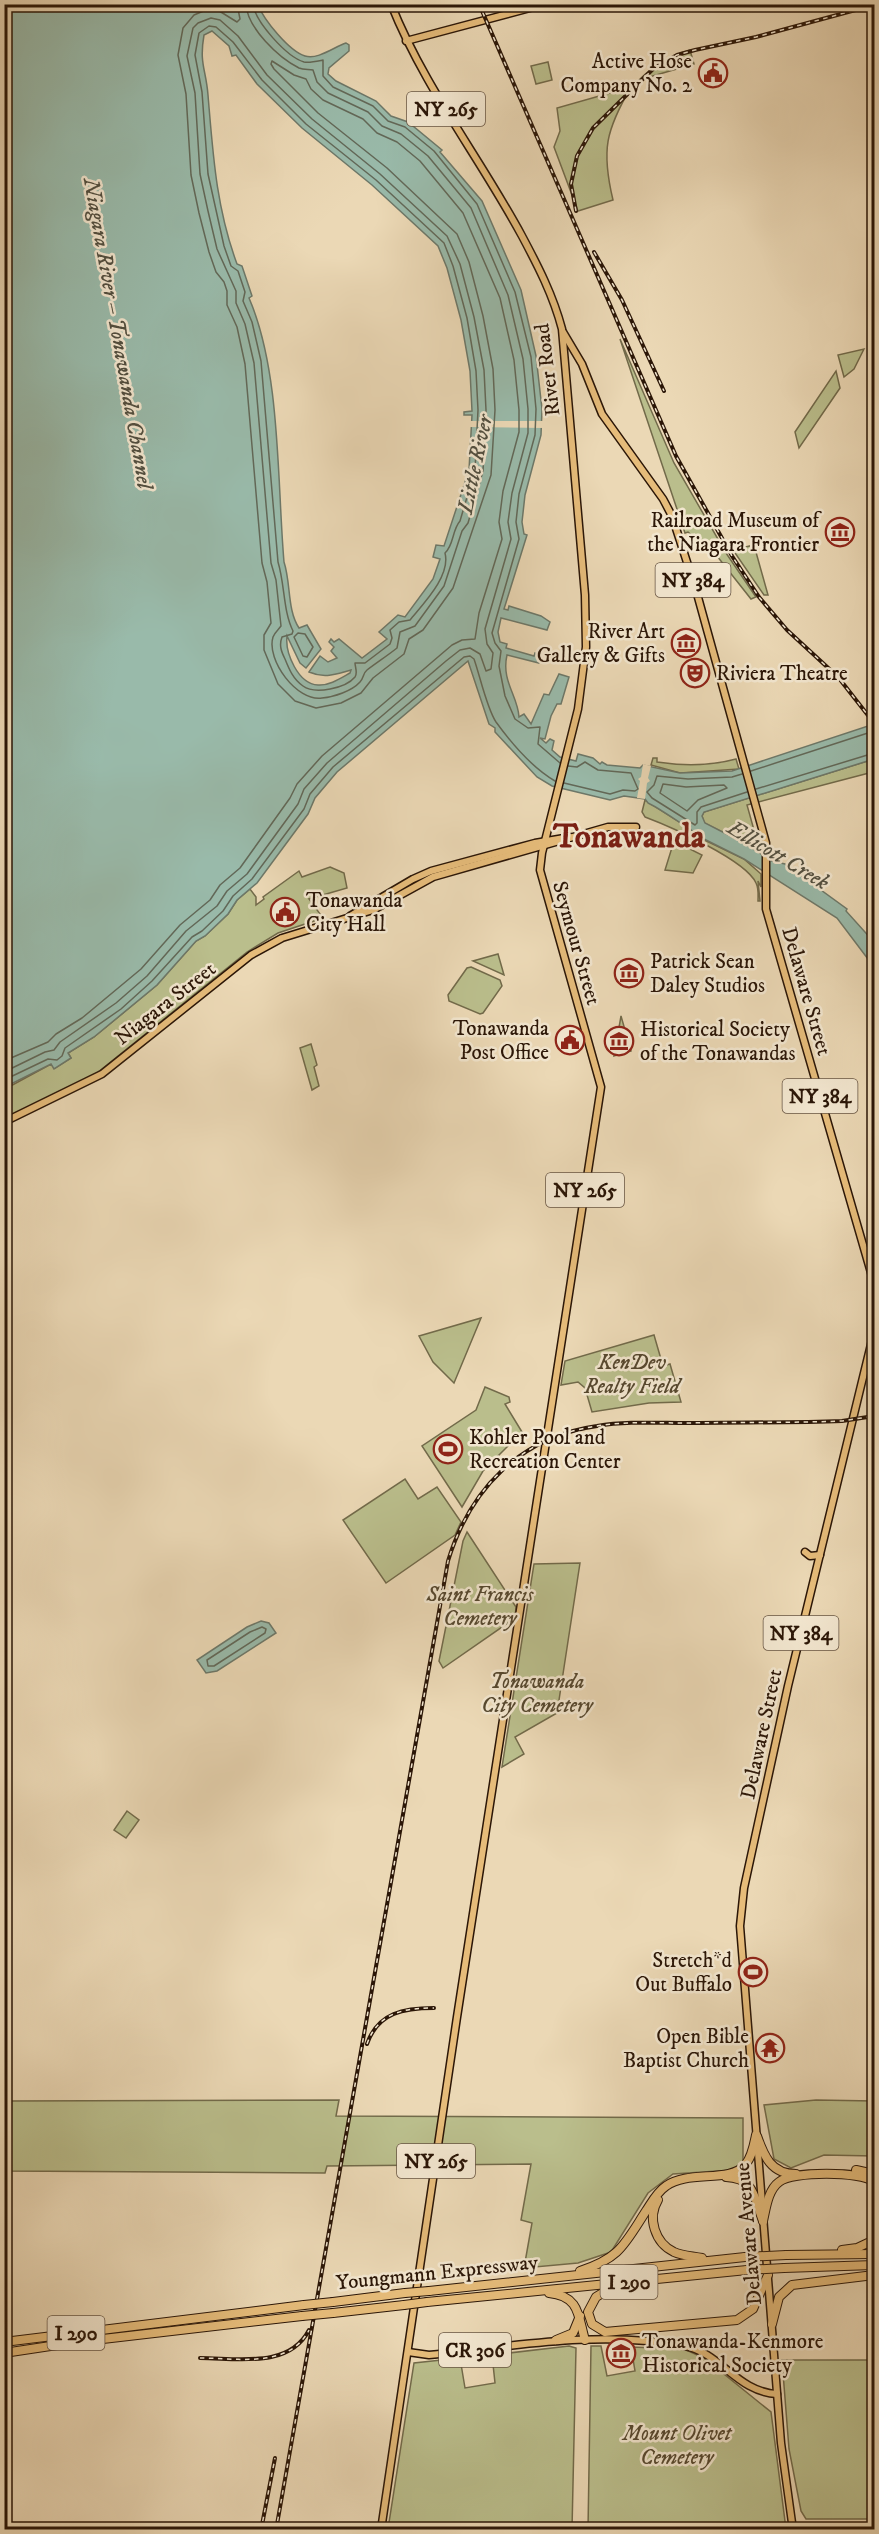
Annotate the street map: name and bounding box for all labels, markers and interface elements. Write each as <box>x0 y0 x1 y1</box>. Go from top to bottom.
place label: Active Hose Company No. 2 <box>560 49 693 99</box>
public building icon: Active Hose Company No. 2 <box>697 57 729 89</box>
road number: NY 265 <box>407 92 485 126</box>
water label: Niagara River – Tonawanda Channel <box>77 174 159 493</box>
street label: River Road <box>529 322 567 418</box>
water label: Little River <box>451 411 499 518</box>
place label: Railroad Museum of the Niagara Frontier <box>647 508 822 558</box>
museum icon: Railroad Museum of the Niagara Frontier <box>824 516 856 548</box>
road number: NY 384 <box>656 563 730 597</box>
place label: River Art Gallery & Gifts <box>537 619 665 669</box>
museum icon: River Art Gallery & Gifts <box>670 627 702 659</box>
theatre icon: Riviera Theatre <box>679 657 711 689</box>
place label: Riviera Theatre <box>716 661 848 687</box>
water label: Ellicott Creek <box>721 813 835 897</box>
district label: Tonawanda <box>552 817 706 858</box>
street label: Seymour Street <box>546 878 606 1009</box>
place label: Tonawanda City Hall <box>306 888 402 938</box>
public building icon: Tonawanda City Hall <box>269 896 301 928</box>
street label: Delaware Street <box>775 924 837 1059</box>
place label: Patrick Sean Daley Studios <box>650 949 765 999</box>
street label: Niagara Street <box>110 956 222 1051</box>
museum icon: Patrick Sean Daley Studios <box>613 957 645 989</box>
place label: Tonawanda Post Office <box>453 1016 549 1066</box>
place label: Historical Society of the Tonawandas <box>640 1017 796 1067</box>
public building icon: Tonawanda Post Office <box>554 1024 586 1056</box>
museum icon: Historical Society of the Tonawandas <box>603 1025 635 1057</box>
road number: NY 384 <box>782 1079 858 1113</box>
road number: NY 265 <box>546 1173 624 1207</box>
park label: KenDev Realty Field <box>583 1350 683 1400</box>
place label: Kohler Pool and Recreation Center <box>469 1425 621 1475</box>
sports icon: Kohler Pool and Recreation Center <box>432 1433 464 1465</box>
park label: Saint Francis Cemetery <box>426 1582 534 1632</box>
road number: NY 384 <box>764 1616 838 1650</box>
street label: Delaware Street <box>735 1666 789 1802</box>
park label: Tonawanda City Cemetery <box>481 1669 594 1719</box>
place label: Stretch*d Out Buffalo <box>635 1948 733 1998</box>
sports icon: Stretch*d Out Buffalo <box>737 1956 769 1988</box>
place label: Open Bible Baptist Church <box>623 2024 749 2074</box>
temple icon: Open Bible Baptist Church <box>754 2032 786 2064</box>
road number: NY 265 <box>397 2144 475 2178</box>
street label: Delaware Avenue <box>730 2161 768 2306</box>
street label: Youngmann Expressway <box>335 2249 540 2297</box>
road number: I 290 <box>600 2265 658 2299</box>
road number: I 290 <box>48 2316 104 2350</box>
place label: Tonawanda-Kenmore Historical Society <box>642 2329 824 2379</box>
road number: CR 306 <box>439 2333 511 2367</box>
museum icon: Tonawanda-Kenmore Historical Society <box>605 2337 637 2369</box>
park label: Mount Olivet Cemetery <box>621 2421 733 2471</box>

